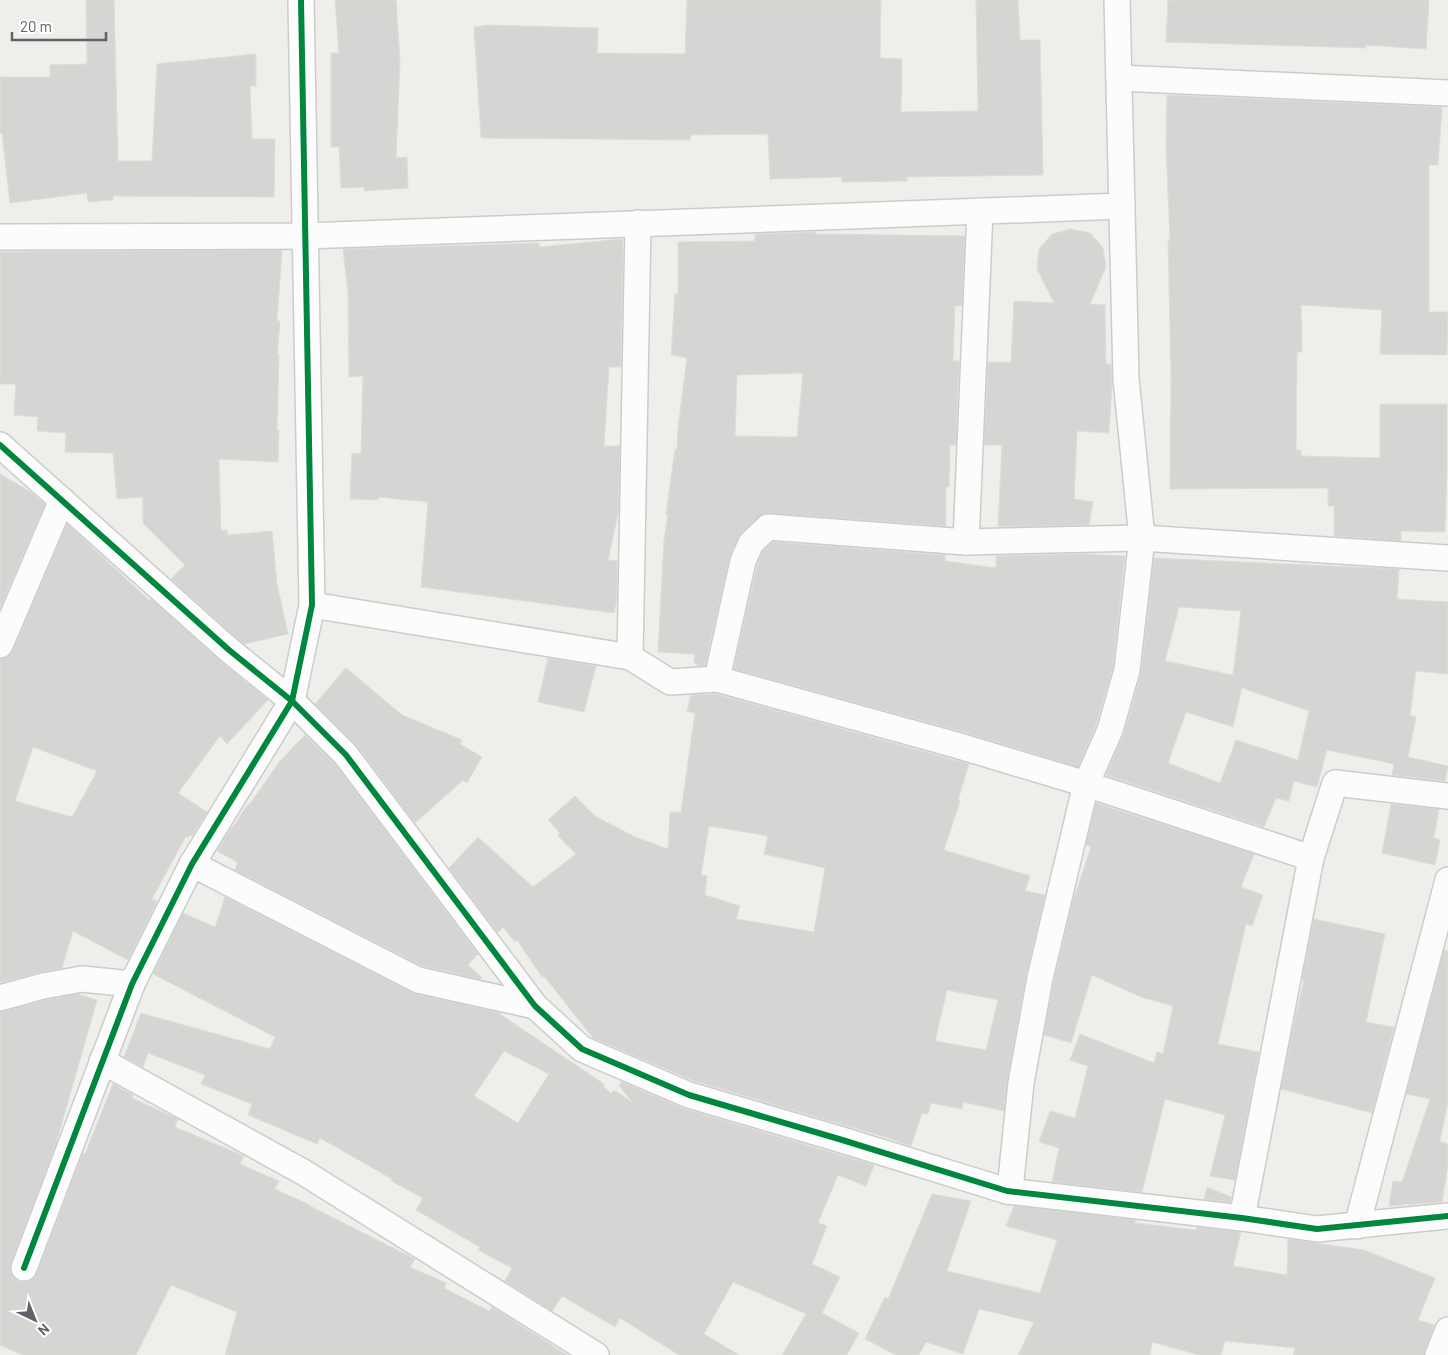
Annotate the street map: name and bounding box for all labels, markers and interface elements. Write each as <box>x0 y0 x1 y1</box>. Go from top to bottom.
scale bar <box>12 10 106 42</box>
text: 20 m <box>20 17 52 35</box>
north arrow <box>10 1295 60 1345</box>
text: N <box>35 1320 53 1339</box>

